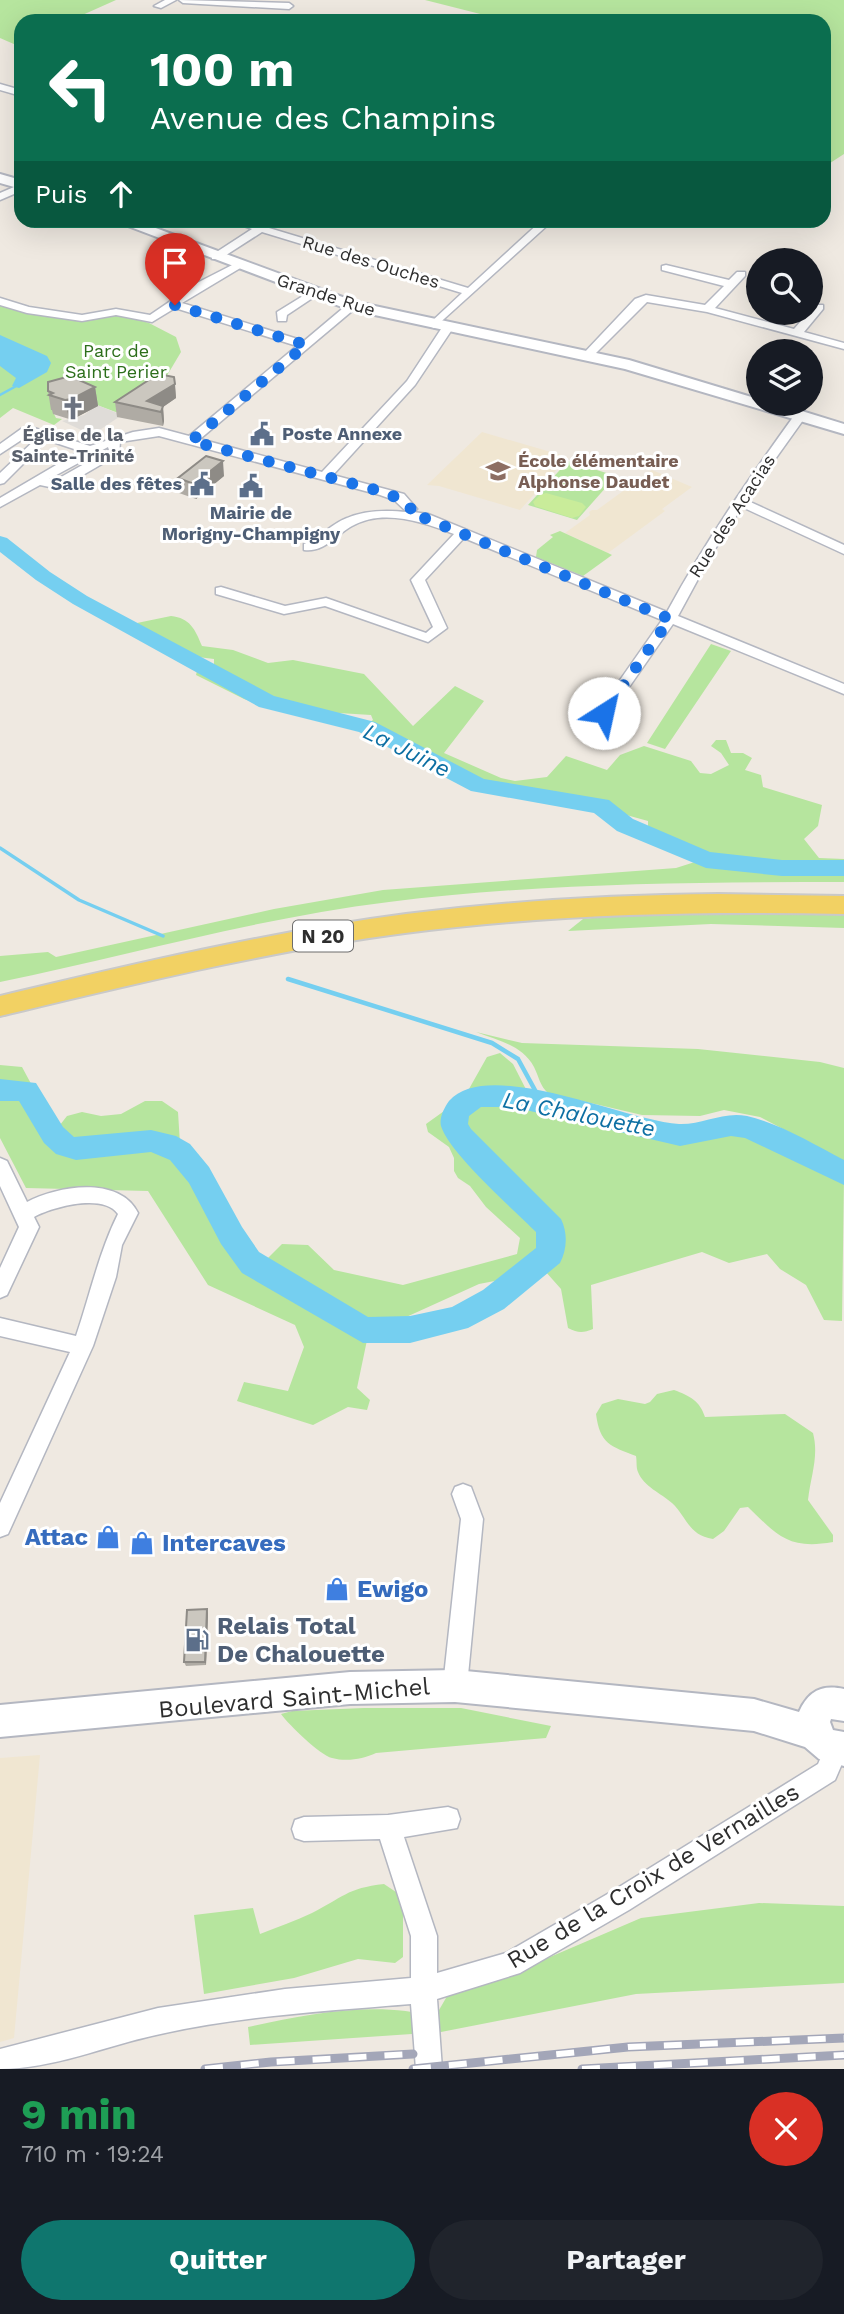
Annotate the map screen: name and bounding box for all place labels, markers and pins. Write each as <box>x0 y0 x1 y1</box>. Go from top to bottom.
pin <box>145 233 205 305</box>
church icon: Église de la Sainte-Trinité <box>59 394 87 422</box>
public building icon: Poste Annexe <box>248 420 276 448</box>
place label: Poste Annexe <box>282 423 402 444</box>
place label: Église de la Sainte-Trinité <box>12 424 134 466</box>
place label: École élémentaire Alphonse Daudet <box>518 450 679 492</box>
school or university icon: École élémentaire Alphonse Daudet <box>484 457 512 485</box>
public building icon: Salle des fêtes <box>188 470 216 498</box>
public building icon: Mairie de Morigny-Champigny <box>237 472 265 500</box>
place label: Salle des fêtes <box>51 473 182 494</box>
place label: Mairie de Morigny-Champigny <box>162 502 341 544</box>
place label: Attac <box>25 1523 88 1551</box>
shop icon: Attac <box>94 1523 122 1551</box>
shop icon: Intercaves <box>128 1529 156 1557</box>
place label: Intercaves <box>162 1529 286 1557</box>
shop icon: Ewigo <box>323 1575 351 1603</box>
place label: Ewigo <box>357 1575 428 1603</box>
place label: Relais Total De Chalouette <box>217 1612 385 1668</box>
fuel station icon: Relais Total De Chalouette <box>183 1626 211 1654</box>

